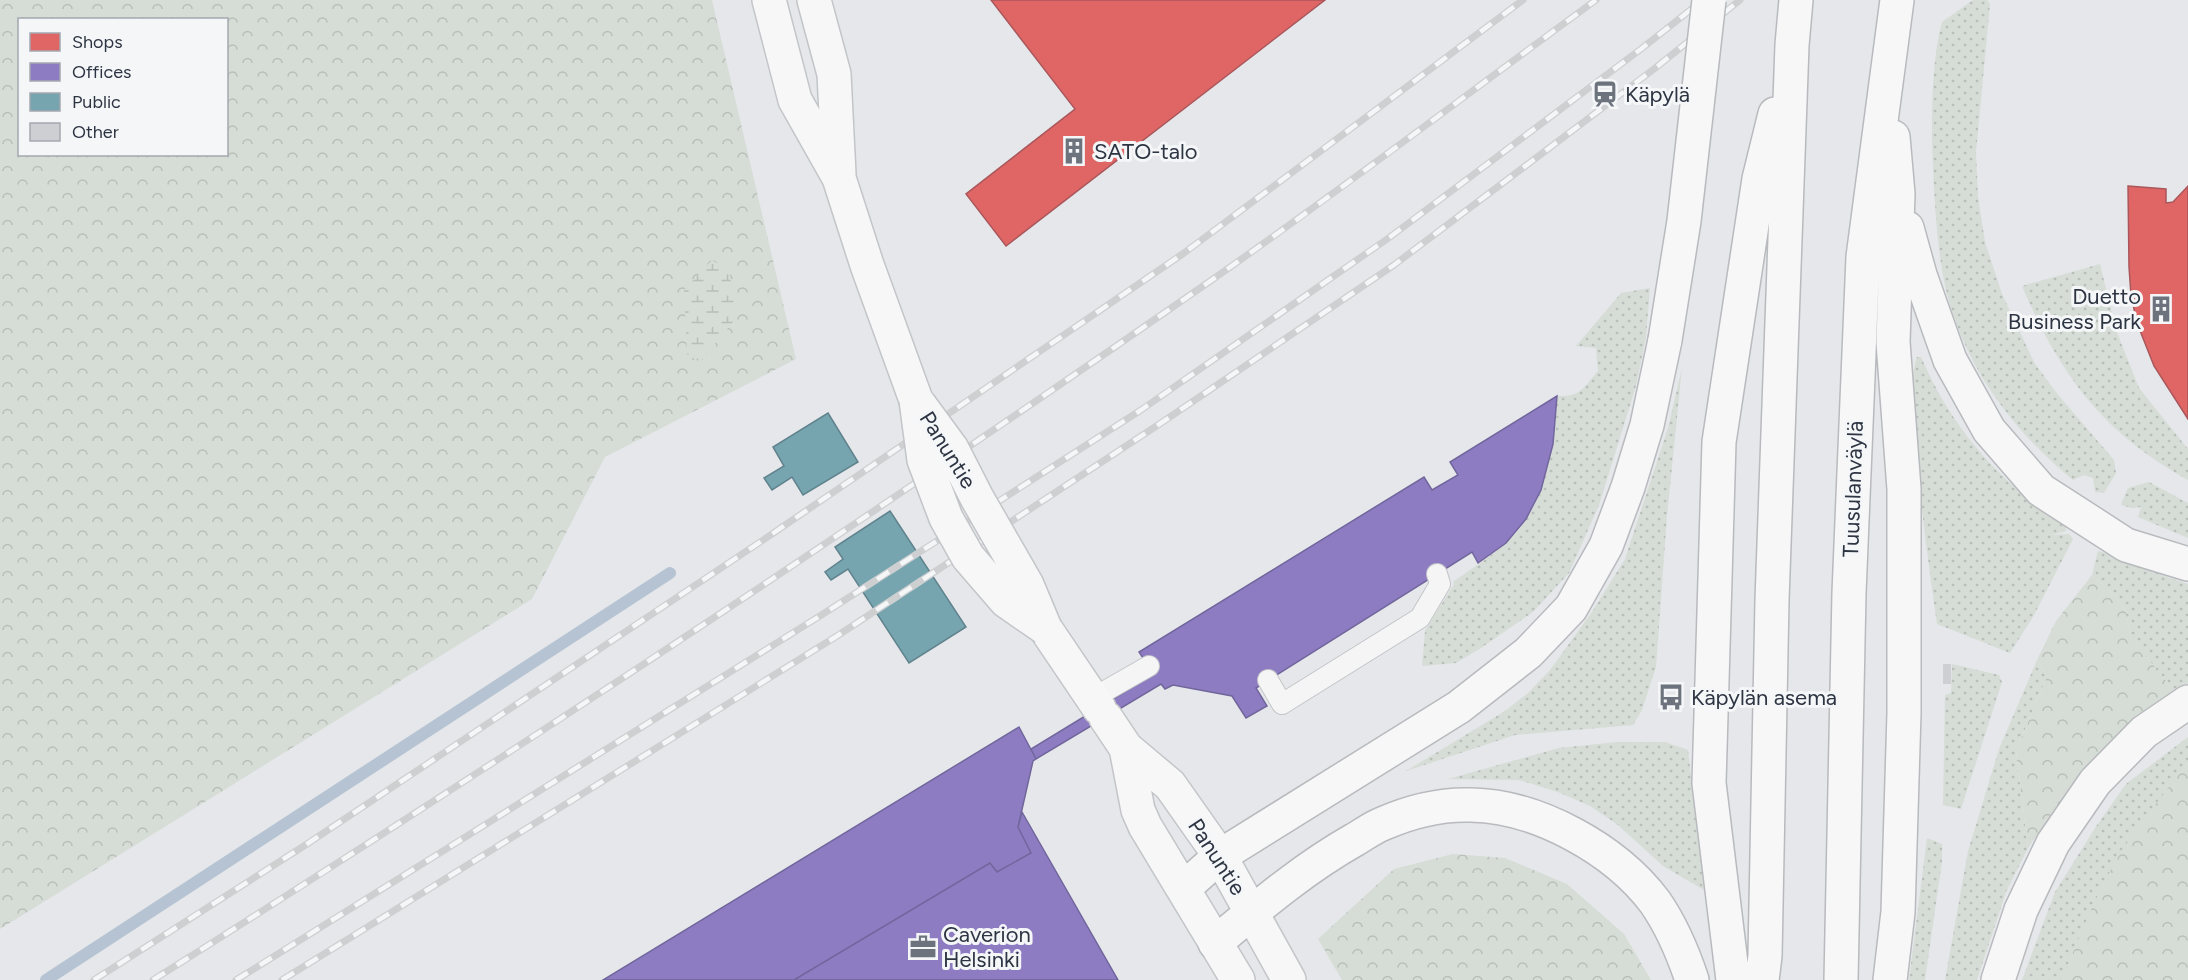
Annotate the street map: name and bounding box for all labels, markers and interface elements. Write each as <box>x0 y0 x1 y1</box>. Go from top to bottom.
legend <box>18 18 228 156</box>
text: Shops <box>72 31 123 53</box>
text: Offices <box>72 61 131 83</box>
station icon: Käpylä <box>1590 79 1620 109</box>
place label: Käpylä <box>1625 81 1690 108</box>
text: Public <box>72 91 121 113</box>
text: Other <box>72 121 119 143</box>
building icon: SATO-talo <box>1059 136 1089 166</box>
place label: SATO-talo <box>1094 138 1198 165</box>
place label: Duetto Business Park <box>2008 283 2141 335</box>
building icon: Duetto Business Park <box>2146 294 2176 324</box>
street label: Panuntie <box>914 406 982 494</box>
street label: Tuusulanväylä <box>1837 420 1869 558</box>
bus stop icon: Käpylän asema <box>1656 682 1686 712</box>
place label: Käpylän asema <box>1691 684 1837 711</box>
street label: Panuntie <box>1182 814 1252 900</box>
place label: Caverion Helsinki <box>943 921 1031 973</box>
office icon: Caverion Helsinki <box>908 932 938 962</box>

